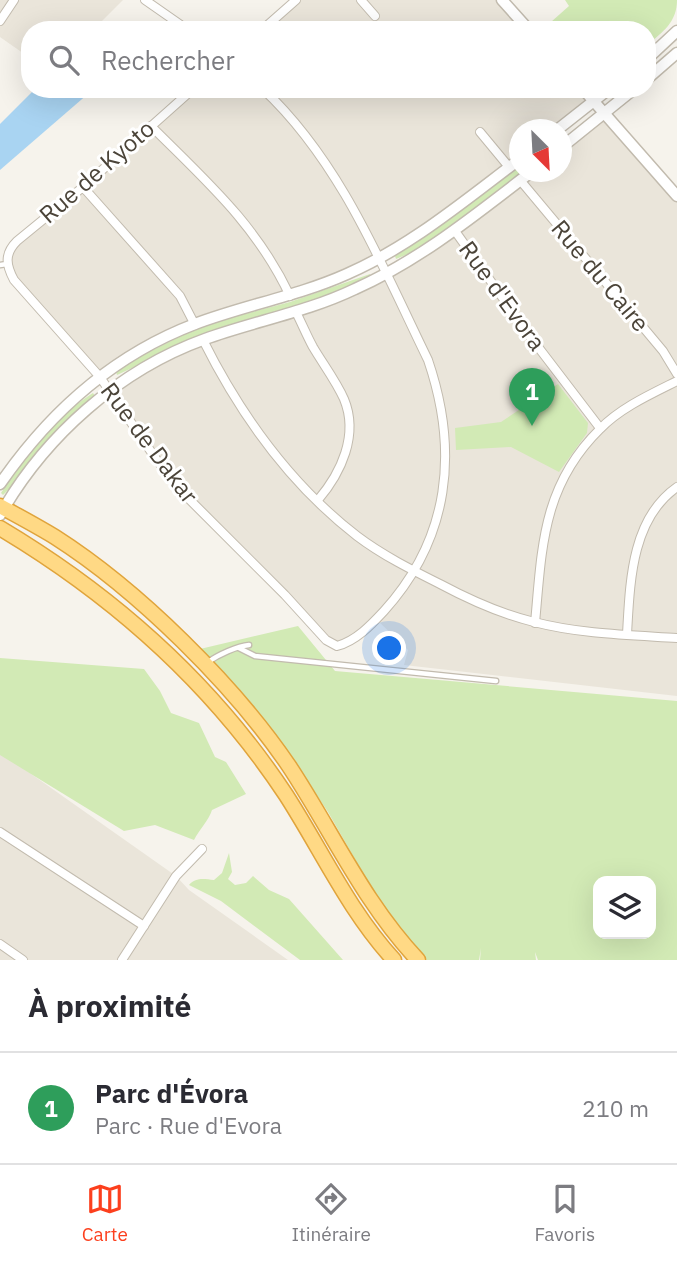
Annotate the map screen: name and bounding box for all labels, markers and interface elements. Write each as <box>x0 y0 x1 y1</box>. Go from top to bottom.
search box <box>21 21 656 98</box>
icon: search <box>45 41 83 79</box>
text: Rechercher <box>101 43 235 77</box>
street label: Rue de Kyoto <box>32 112 161 230</box>
north arrow <box>509 119 572 182</box>
street label: Rue du Caire <box>545 213 657 338</box>
street label: Rue d'Evora <box>452 234 554 357</box>
pin: 1 <box>509 368 555 426</box>
street label: Rue de Dakar <box>94 375 206 510</box>
your location <box>372 631 406 665</box>
map controls <box>593 876 656 939</box>
button: layers <box>593 876 656 939</box>
text: À proximité <box>28 986 191 1025</box>
text: Parc d'Évora <box>95 1076 248 1110</box>
text: 1 <box>44 1093 58 1123</box>
text: 210 m <box>582 1093 649 1123</box>
text: Parc · Rue d'Evora <box>95 1110 282 1140</box>
tab: Carte <box>82 1180 128 1246</box>
tab: Itinéraire <box>291 1180 371 1246</box>
tab: Favoris <box>534 1180 595 1246</box>

